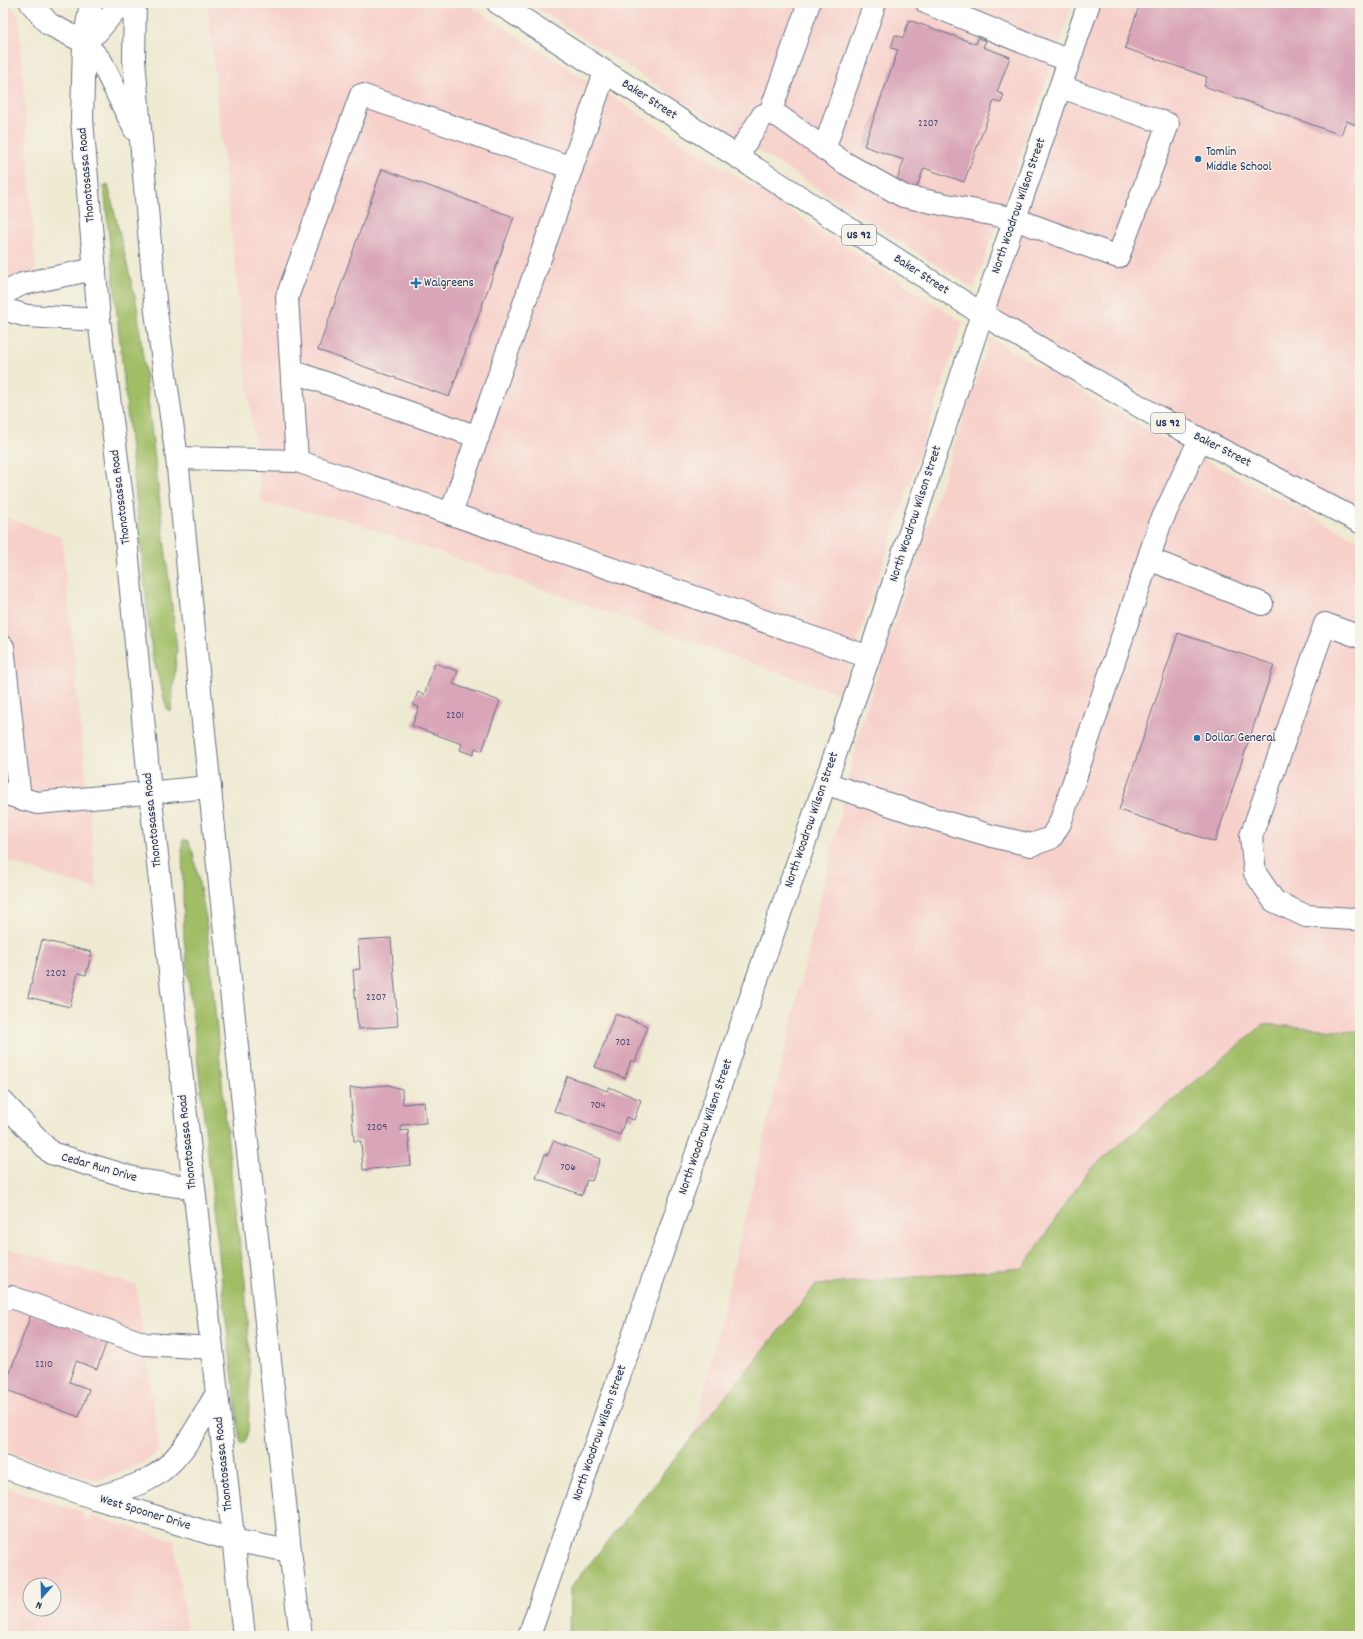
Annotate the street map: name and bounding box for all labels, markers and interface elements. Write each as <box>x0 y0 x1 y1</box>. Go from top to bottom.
street label: Baker Street <box>618 75 681 125</box>
house number: 2207 <box>918 116 938 132</box>
street label: Thonotosassa Road <box>73 127 101 223</box>
street label: North Woodrow Wilson Street <box>987 135 1051 277</box>
place label: Tomlin Middle School <box>1206 143 1272 177</box>
marker: Tomlin Middle School <box>1193 154 1203 164</box>
road number: US 92 <box>842 225 876 245</box>
street label: Baker Street <box>890 250 953 300</box>
place label: Walgreens <box>424 274 474 293</box>
marker: Walgreens <box>411 278 421 288</box>
road number: US 92 <box>1151 413 1185 433</box>
street label: Baker Street <box>1190 427 1254 473</box>
street label: North Woodrow Wilson Street <box>885 443 947 585</box>
street label: Thonotosassa Road <box>106 449 136 545</box>
house number: 2201 <box>446 708 464 724</box>
place label: Dollar General <box>1205 729 1276 748</box>
marker: Dollar General <box>1192 733 1202 743</box>
street label: North Woodrow Wilson Street <box>780 749 844 891</box>
street label: Thonotosassa Road <box>139 772 167 868</box>
house number: 2202 <box>46 966 66 982</box>
house number: 2207 <box>366 990 386 1006</box>
house number: 702 <box>615 1035 631 1051</box>
street label: North Woodrow Wilson Street <box>674 1056 738 1198</box>
street label: Thonotosassa Road <box>174 1094 202 1190</box>
house number: 704 <box>591 1098 605 1114</box>
house number: 2209 <box>367 1120 387 1136</box>
street label: Cedar Run Drive <box>59 1148 139 1188</box>
house number: 706 <box>560 1160 576 1176</box>
house number: 2210 <box>35 1357 53 1373</box>
street label: North Woodrow Wilson Street <box>568 1362 632 1504</box>
street label: Thonotosassa Road <box>210 1416 238 1512</box>
street label: West Spooner Drive <box>97 1490 193 1536</box>
north arrow <box>22 1577 62 1617</box>
text: N <box>33 1596 45 1613</box>

